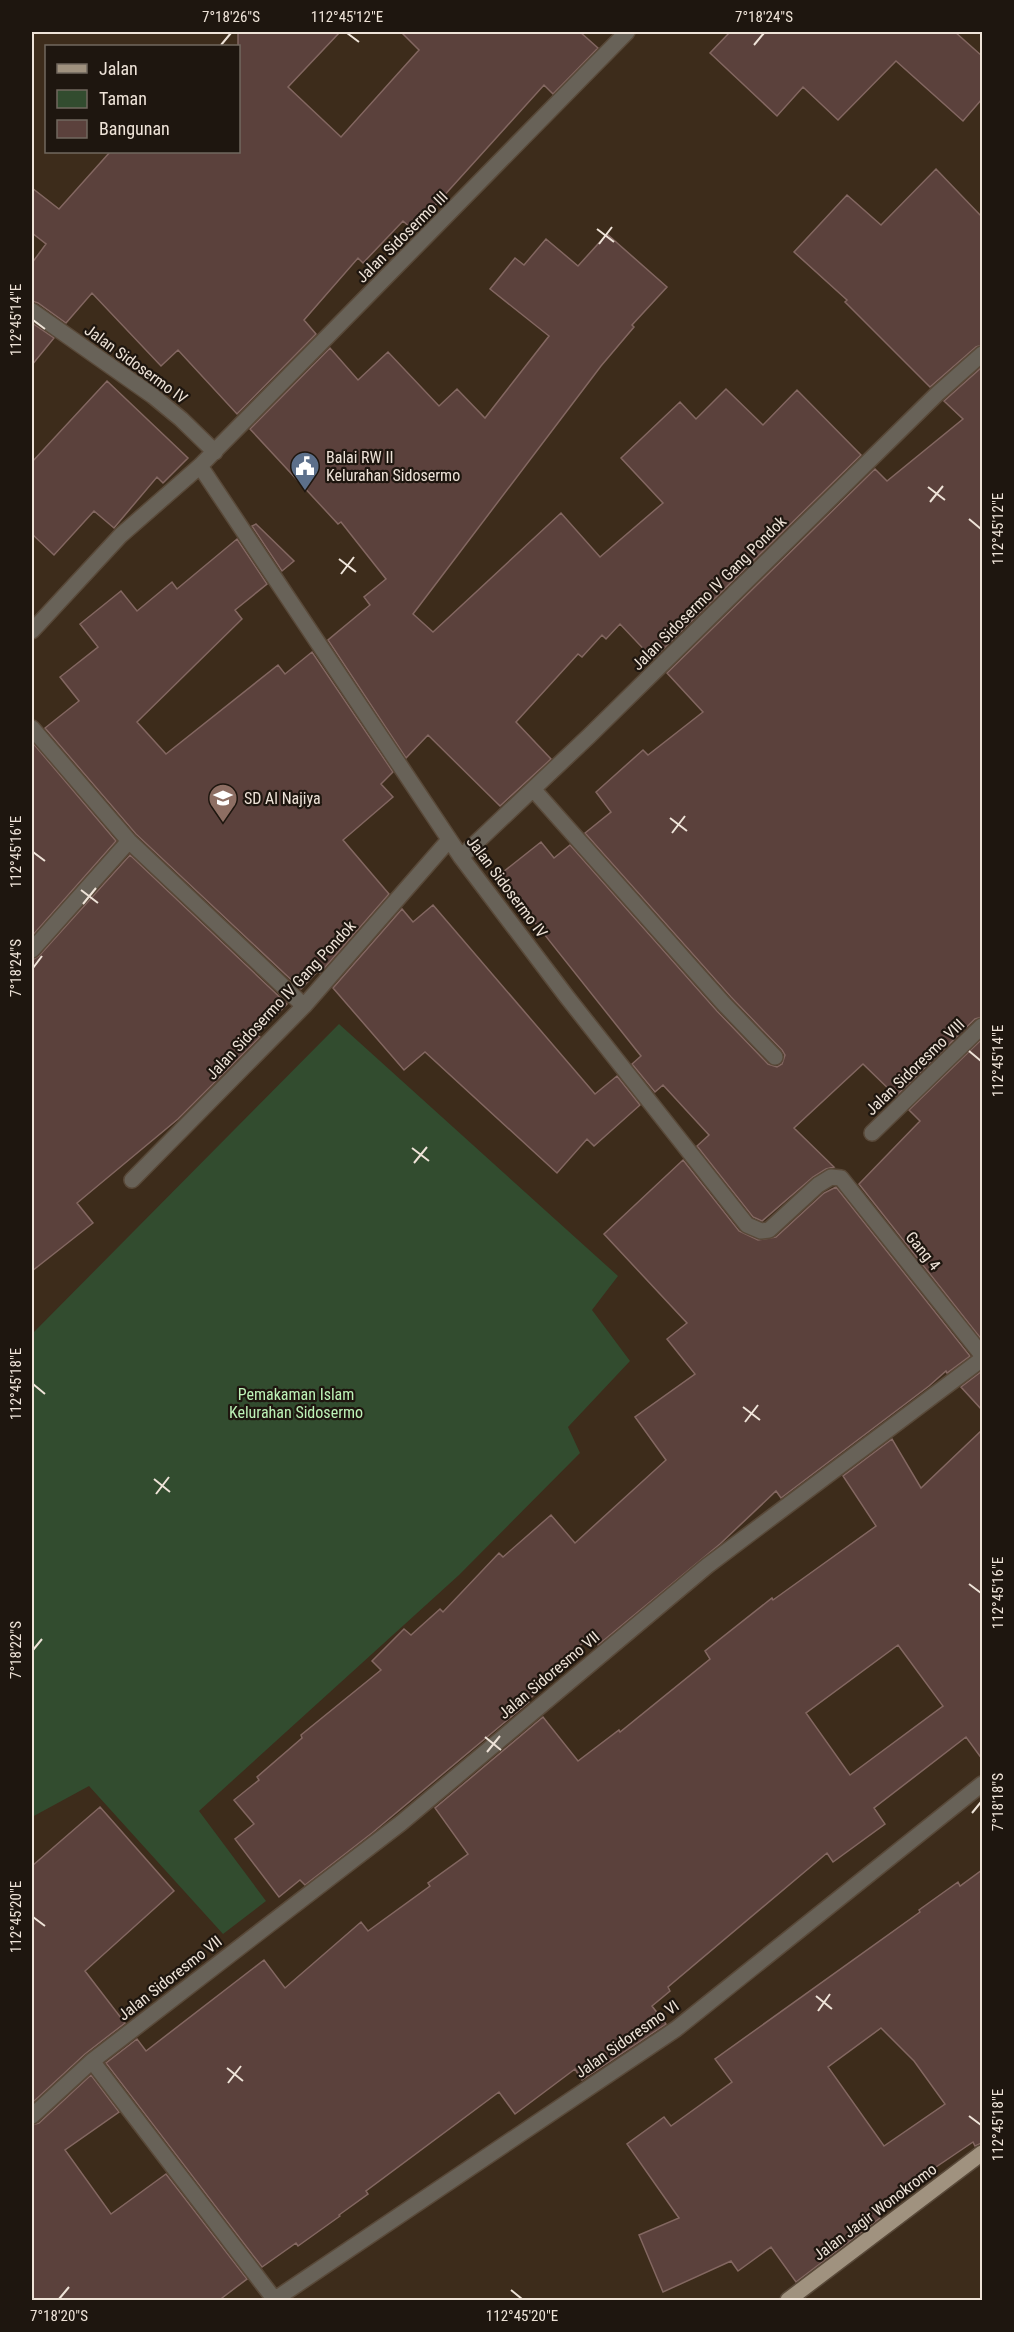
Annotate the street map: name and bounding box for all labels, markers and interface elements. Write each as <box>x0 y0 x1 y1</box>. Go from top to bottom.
text: 7°18'26"S <box>202 8 260 26</box>
text: 112°45'12"E <box>311 8 383 26</box>
text: 7°18'24"S <box>735 8 793 26</box>
legend <box>45 45 240 153</box>
text: Jalan <box>99 58 138 79</box>
text: Taman <box>99 88 147 109</box>
text: Bangunan <box>99 118 170 139</box>
street label: Jalan Sidosermo III <box>352 187 452 287</box>
text: 112°45'14"E <box>7 284 25 356</box>
street label: Jalan Sidosermo IV <box>81 320 191 408</box>
place label: Balai RW II Kelurahan Sidosermo <box>326 448 460 485</box>
public building icon: Balai RW II Kelurahan Sidosermo <box>289 450 321 492</box>
text: 112°45'12"E <box>989 493 1007 565</box>
street label: Jalan Sidosermo IV Gang Pondok <box>628 511 791 674</box>
school or university icon: SD Al Najiya <box>207 782 239 824</box>
place label: SD Al Najiya <box>244 789 321 808</box>
text: 112°45'16"E <box>7 816 25 888</box>
street label: Jalan Sidosermo IV <box>463 832 551 942</box>
street label: Jalan Sidosermo IV Gang Pondok <box>202 916 360 1083</box>
text: 7°18'24"S <box>7 939 25 997</box>
street label: Jalan Sidoresmo VIII <box>862 1015 968 1119</box>
text: 112°45'14"E <box>989 1025 1007 1097</box>
street label: Gang 4 <box>902 1228 944 1274</box>
text: 112°45'18"E <box>7 1348 25 1420</box>
park label: Pemakaman Islam Kelurahan Sidosermo <box>229 1385 363 1422</box>
text: 112°45'16"E <box>989 1557 1007 1629</box>
text: 7°18'22"S <box>7 1621 25 1679</box>
street label: Jalan Sidoresmo VII <box>495 1627 603 1723</box>
text: 7°18'18"S <box>989 1773 1007 1831</box>
text: 112°45'20"E <box>7 1881 25 1953</box>
street label: Jalan Sidoresmo VII <box>114 1932 226 2024</box>
street label: Jalan Sidoresmo VI <box>571 1996 683 2082</box>
text: 112°45'18"E <box>989 2089 1007 2161</box>
street label: Jalan Jagir Wonokromo <box>810 2159 940 2265</box>
text: 7°18'20"S <box>30 2307 88 2325</box>
text: 112°45'20"E <box>486 2307 558 2325</box>

